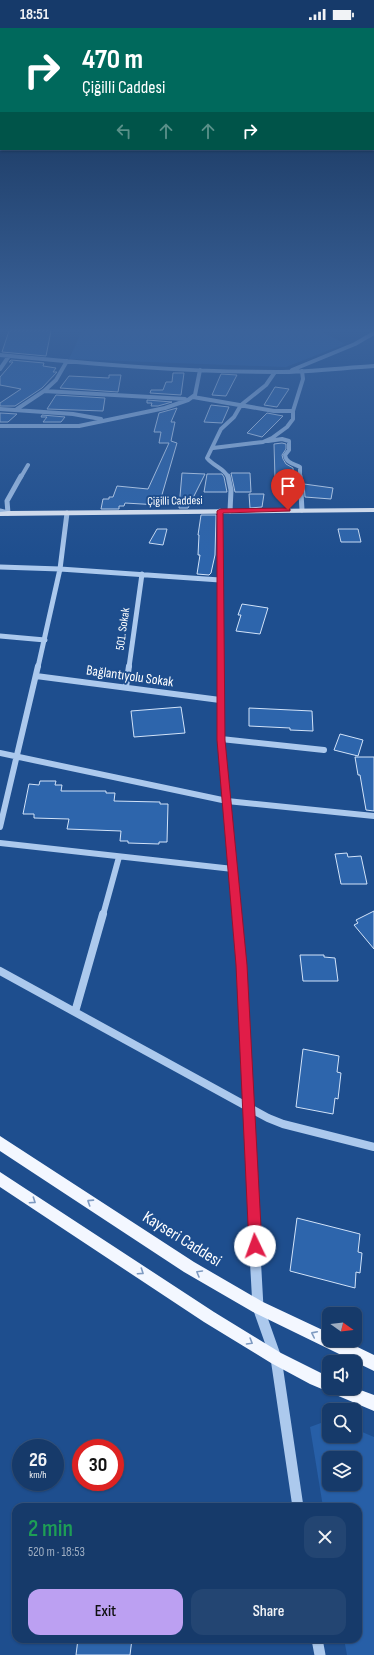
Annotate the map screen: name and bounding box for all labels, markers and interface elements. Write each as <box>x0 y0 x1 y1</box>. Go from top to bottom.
text: 18:51 <box>20 5 49 24</box>
text: 470 m <box>82 43 143 76</box>
icon: right <box>16 44 68 96</box>
text: Çiğilli Caddesi <box>82 77 165 98</box>
icon: left <box>113 120 135 142</box>
icon: ahead <box>155 120 177 142</box>
icon: ahead <box>197 120 219 142</box>
icon: right <box>239 120 261 142</box>
pin <box>271 469 305 510</box>
icon: arrive <box>277 475 299 497</box>
street label: Çiğilli Caddesi <box>147 493 203 509</box>
street label: 501. Sokak <box>113 606 133 651</box>
street label: Bağlantıyolu Sokak <box>85 661 175 691</box>
one-way arrow <box>28 1196 35 1203</box>
one-way arrow <box>87 1200 94 1207</box>
street label: Kayseri Caddesi <box>139 1207 225 1271</box>
position arrow <box>234 1225 276 1267</box>
one-way arrow <box>137 1268 144 1275</box>
one-way arrow <box>196 1270 203 1277</box>
north arrow <box>322 1307 362 1347</box>
map controls <box>322 1307 362 1491</box>
one-way arrow <box>311 1331 318 1339</box>
one-way arrow <box>246 1338 253 1345</box>
button: sound <box>322 1355 362 1395</box>
button: search <box>322 1403 362 1443</box>
speed limit sign: 30 <box>72 1439 124 1491</box>
text: 26 <box>29 1448 47 1472</box>
button: layers <box>322 1451 362 1491</box>
text: km/h <box>29 1469 47 1481</box>
text: 2 min <box>28 1514 73 1543</box>
button: close <box>304 1516 346 1558</box>
text: 520 m · 18:53 <box>28 1544 85 1560</box>
button: Exit <box>28 1589 183 1635</box>
button: Share <box>191 1589 346 1635</box>

